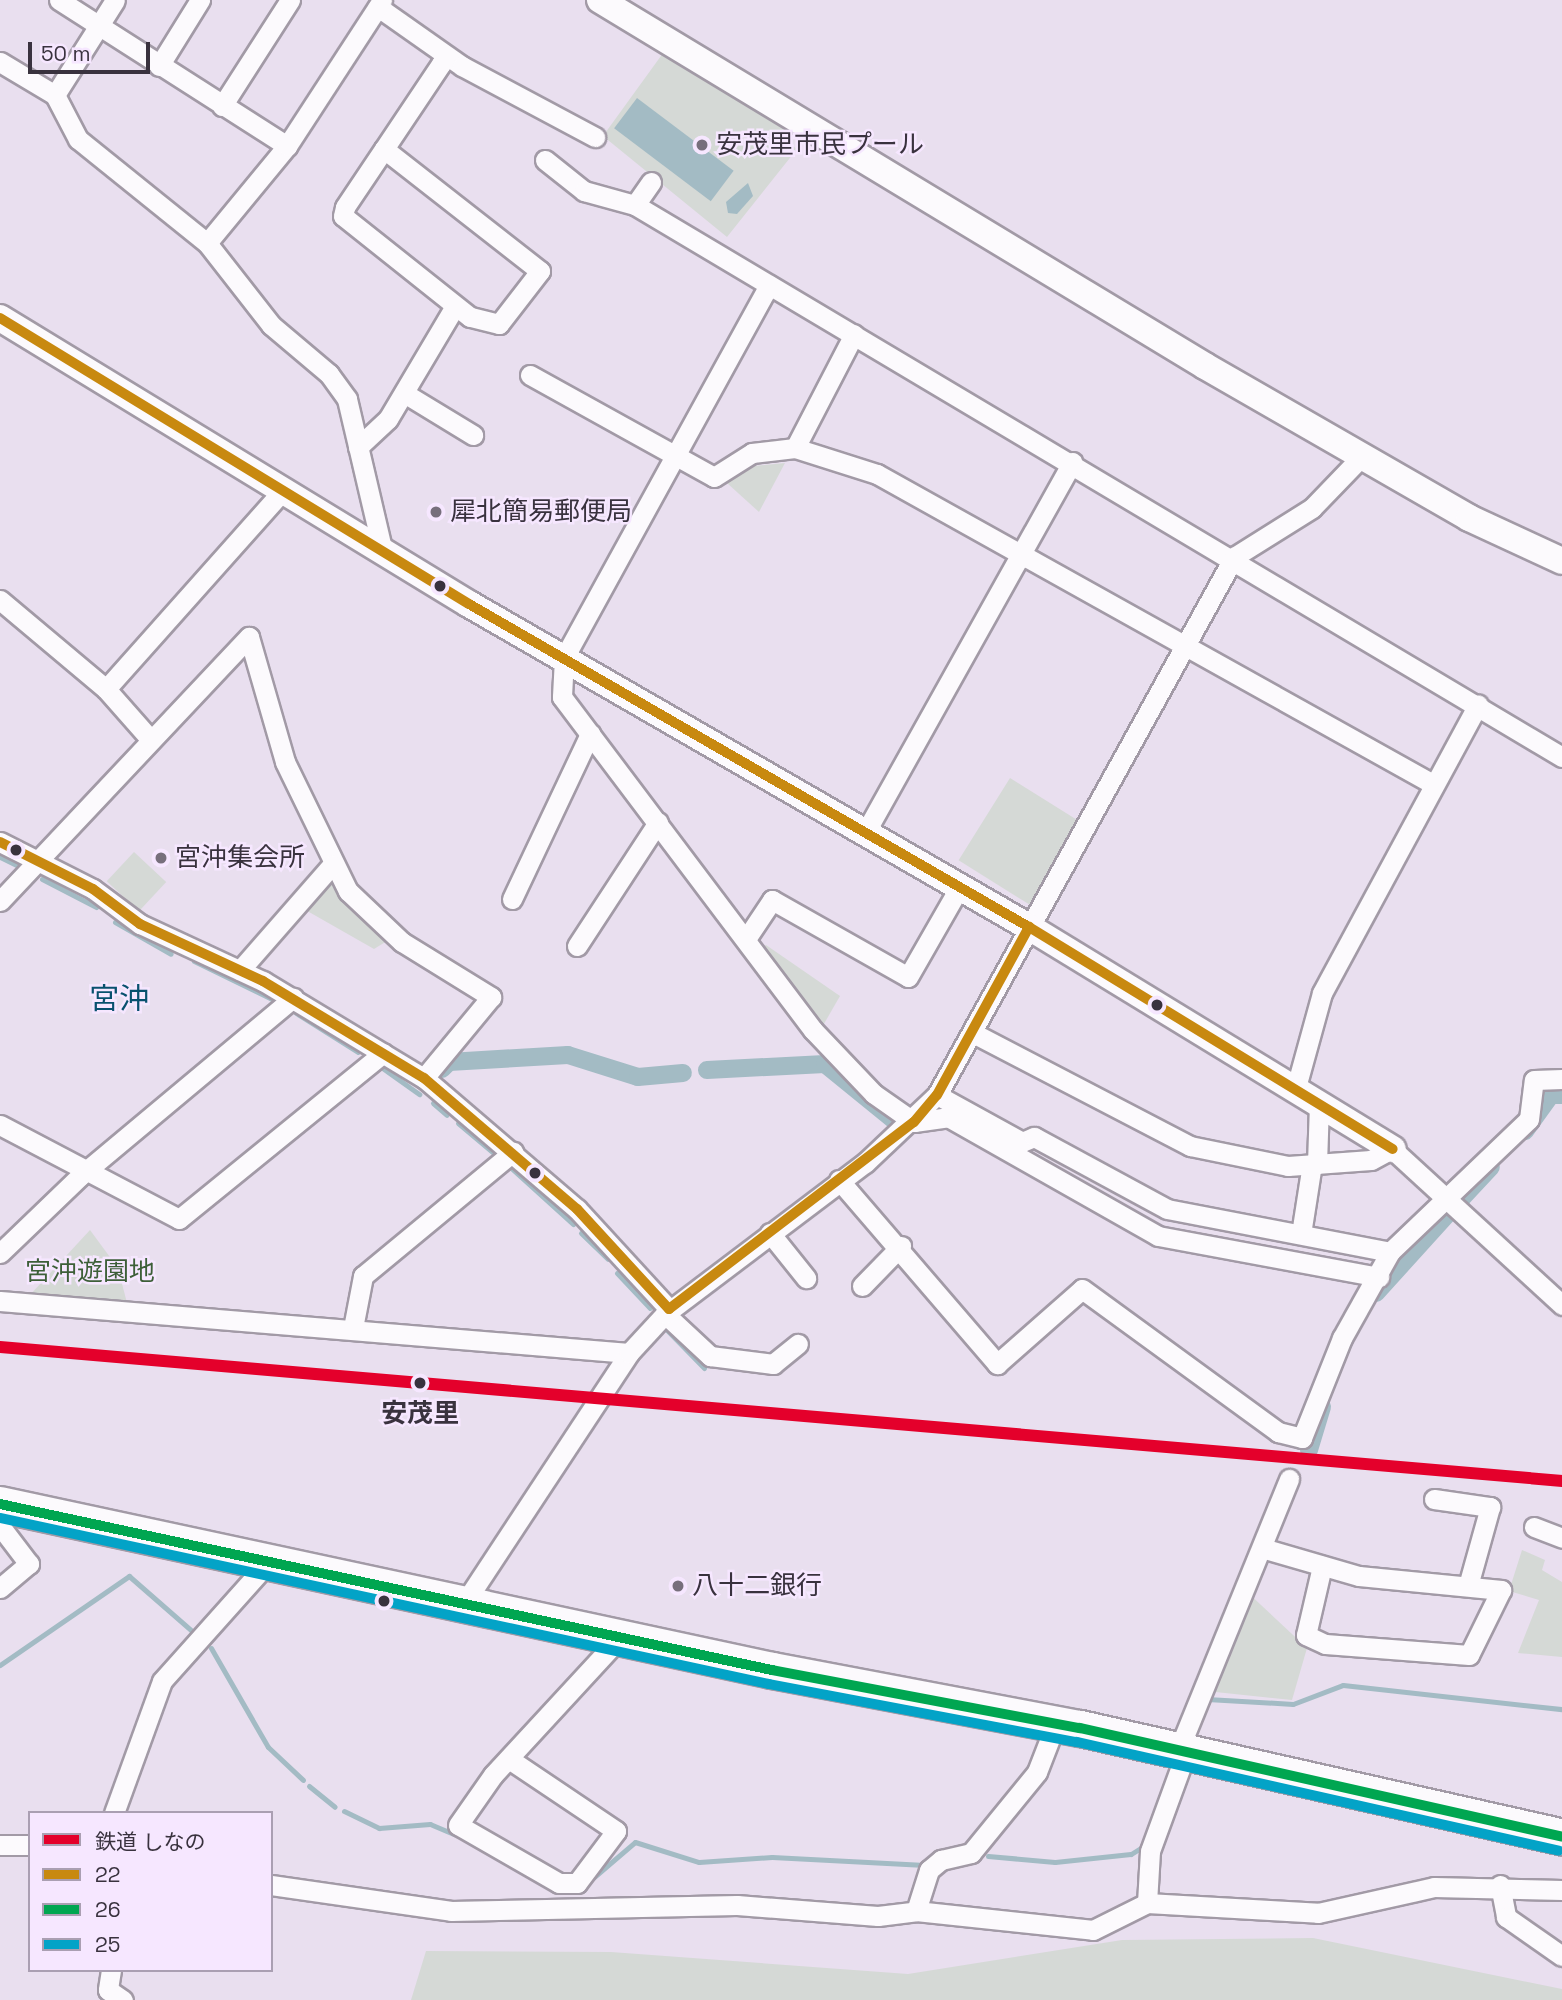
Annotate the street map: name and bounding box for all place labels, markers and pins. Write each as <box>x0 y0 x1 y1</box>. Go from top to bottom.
place label: 安茂里市民プール <box>716 129 924 161</box>
marker: 安茂里市民プール <box>694 137 710 153</box>
place label: 犀北簡易郵便局 <box>450 496 632 528</box>
marker: 犀北簡易郵便局 <box>428 504 444 520</box>
unlabelled marker <box>433 579 447 593</box>
place label: 宮沖集会所 <box>175 842 305 874</box>
unlabelled marker <box>9 843 23 857</box>
marker: 宮沖集会所 <box>153 850 169 866</box>
unlabelled marker <box>1150 998 1164 1012</box>
unlabelled marker <box>528 1166 542 1180</box>
marker: 安茂里 <box>408 1371 432 1395</box>
place label: 安茂里 <box>381 1398 459 1430</box>
place label: 八十二銀行 <box>692 1570 822 1602</box>
marker: 八十二銀行 <box>670 1578 686 1594</box>
unlabelled marker <box>377 1594 391 1608</box>

